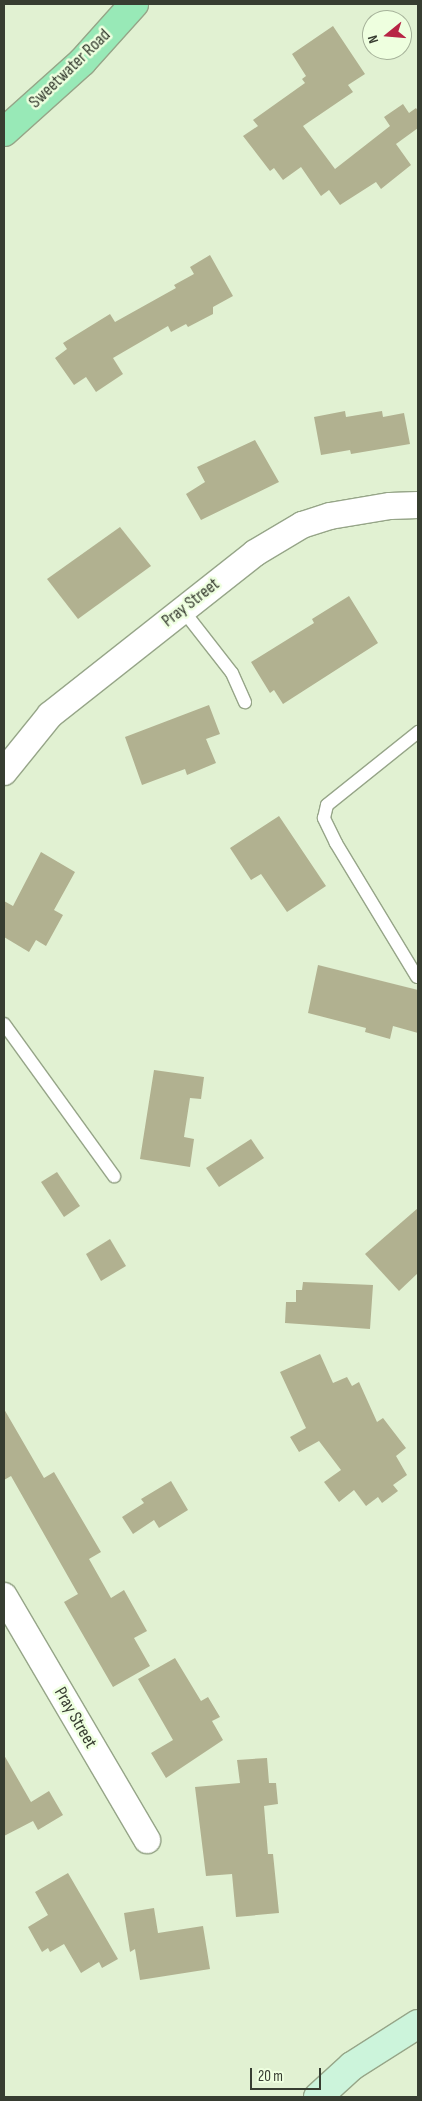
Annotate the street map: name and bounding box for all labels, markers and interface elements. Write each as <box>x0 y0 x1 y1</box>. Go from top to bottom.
north arrow <box>362 10 412 60</box>
street label: Sweetwater Road <box>25 25 115 113</box>
text: N <box>364 33 382 45</box>
street label: Pray Street <box>158 574 224 632</box>
street label: Pray Street <box>49 1684 101 1752</box>
scale bar <box>252 2058 323 2090</box>
text: 20 m <box>258 2067 283 2086</box>

